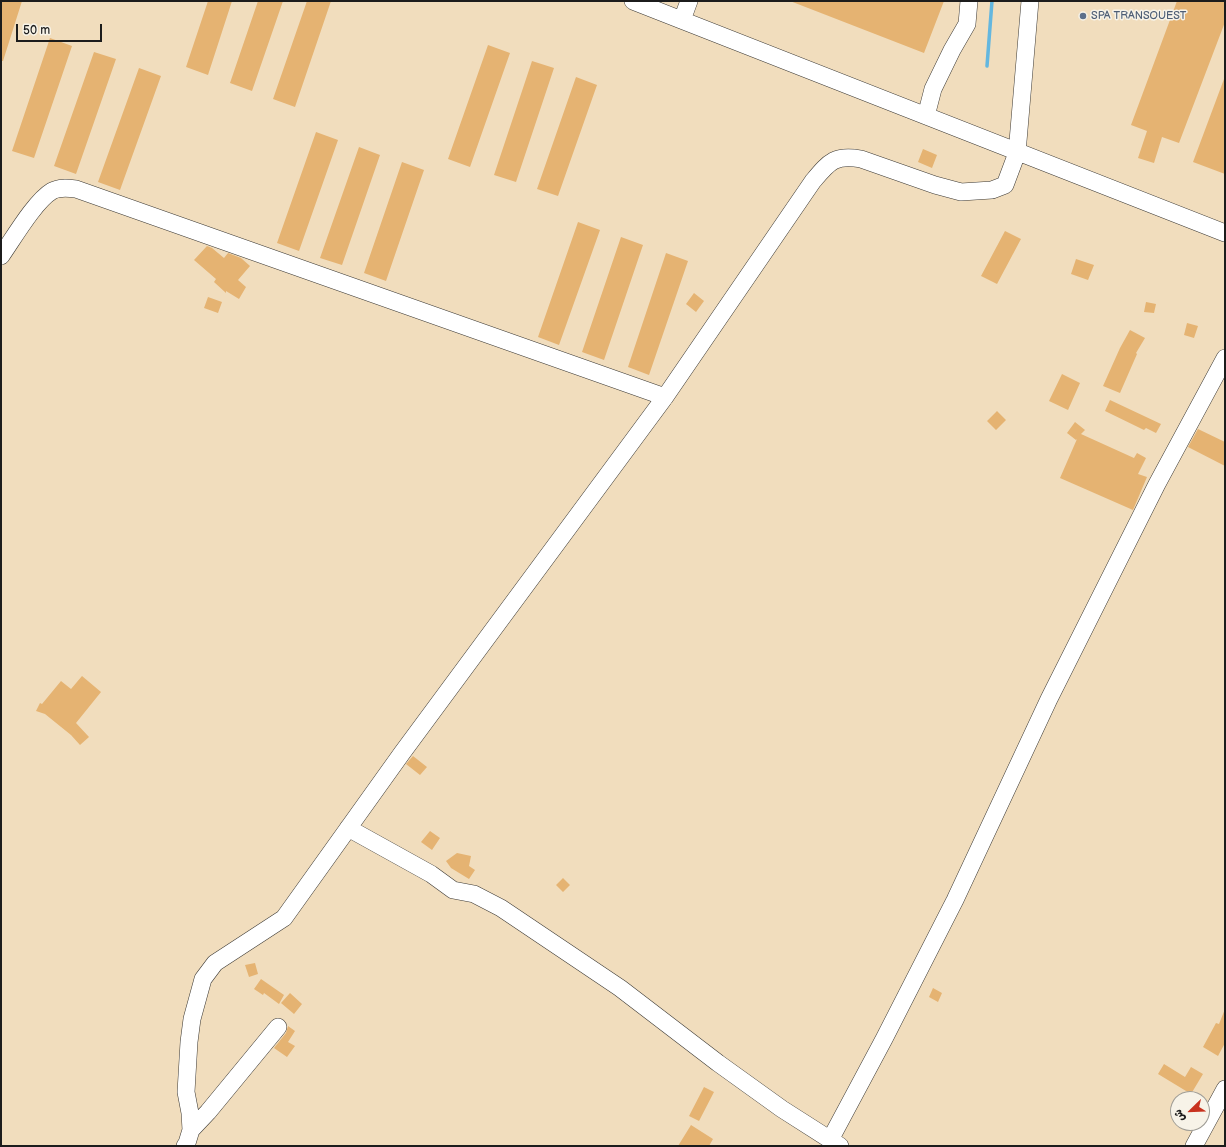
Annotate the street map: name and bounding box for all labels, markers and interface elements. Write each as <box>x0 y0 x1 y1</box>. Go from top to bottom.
place label: SPA TRANSOUEST <box>1091 9 1186 23</box>
marker: SPA TRANSOUEST <box>1078 11 1088 21</box>
scale bar <box>18 16 104 42</box>
text: 50 m <box>23 23 50 38</box>
north arrow <box>1170 1091 1210 1131</box>
text: ش <box>1171 1107 1188 1124</box>

